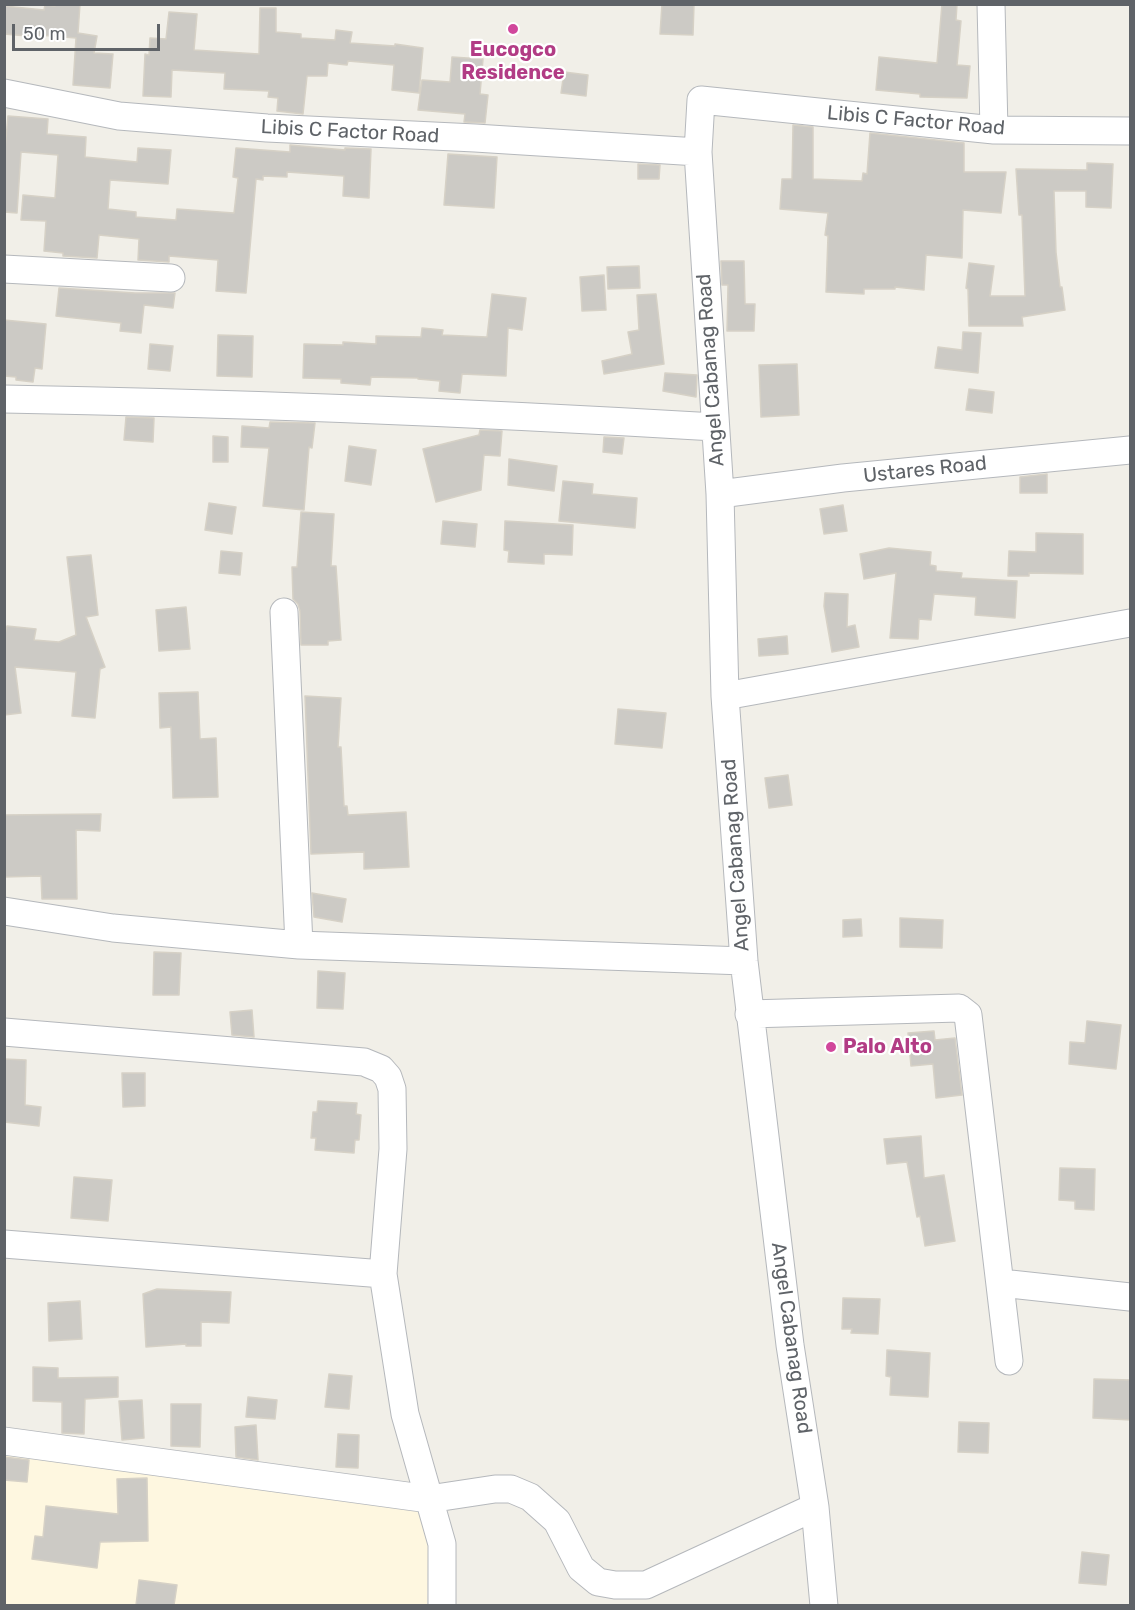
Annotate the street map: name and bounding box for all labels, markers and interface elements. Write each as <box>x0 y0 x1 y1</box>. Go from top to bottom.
scale bar <box>15 12 164 50</box>
marker: Eucogco Residence <box>506 22 520 36</box>
text: 50 m <box>23 23 66 45</box>
place label: Eucogco Residence <box>461 38 565 85</box>
street label: Libis C Factor Road <box>826 101 1006 141</box>
street label: Libis C Factor Road <box>260 115 440 149</box>
street label: Angel Cabanag Road <box>692 273 730 467</box>
street label: Ustares Road <box>862 452 988 488</box>
street label: Angel Cabanag Road <box>717 758 755 952</box>
place label: Palo Alto <box>843 1035 932 1059</box>
marker: Palo Alto <box>824 1040 838 1054</box>
street label: Angel Cabanag Road <box>766 1241 816 1435</box>

